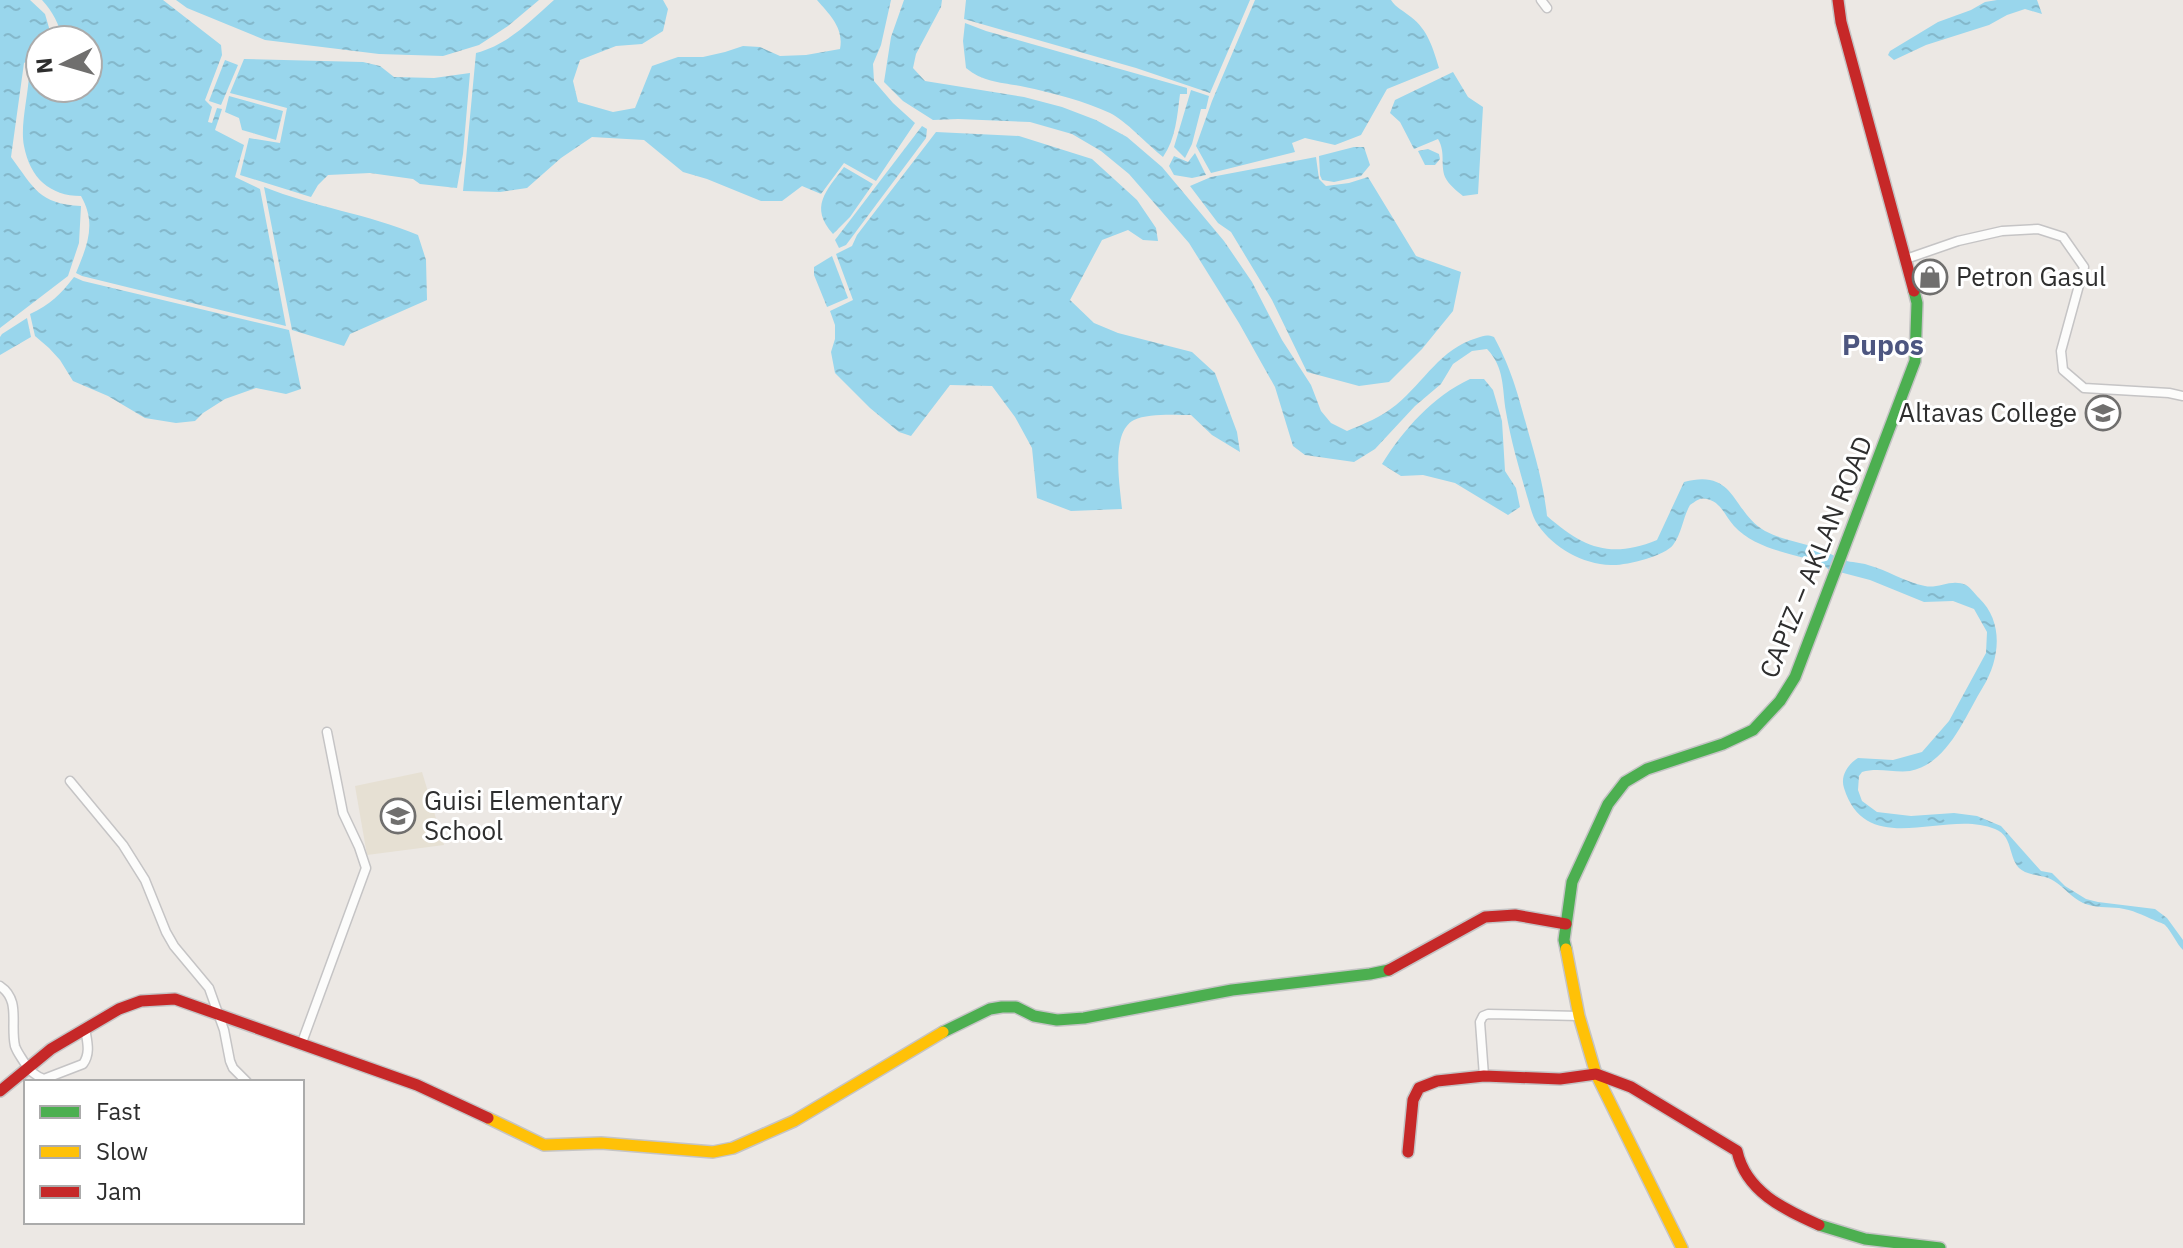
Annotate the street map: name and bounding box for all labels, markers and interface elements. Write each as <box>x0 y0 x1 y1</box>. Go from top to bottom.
north arrow <box>24 24 104 104</box>
text: N <box>28 57 59 75</box>
shop icon: Petron Gasul <box>1911 258 1949 296</box>
place label: Petron Gasul <box>1956 259 2106 293</box>
district label: Pupos <box>1842 326 1924 363</box>
school or university icon: Altavas College <box>2084 394 2122 432</box>
place label: Altavas College <box>1899 395 2077 429</box>
street label: CAPIZ – AKLAN ROAD <box>1751 431 1879 683</box>
place label: Guisi Elementary School <box>424 783 623 847</box>
school or university icon: Guisi Elementary School <box>379 797 417 835</box>
legend <box>24 1080 304 1224</box>
text: Fast <box>96 1095 141 1127</box>
text: Slow <box>96 1135 148 1167</box>
text: Jam <box>96 1175 142 1207</box>

